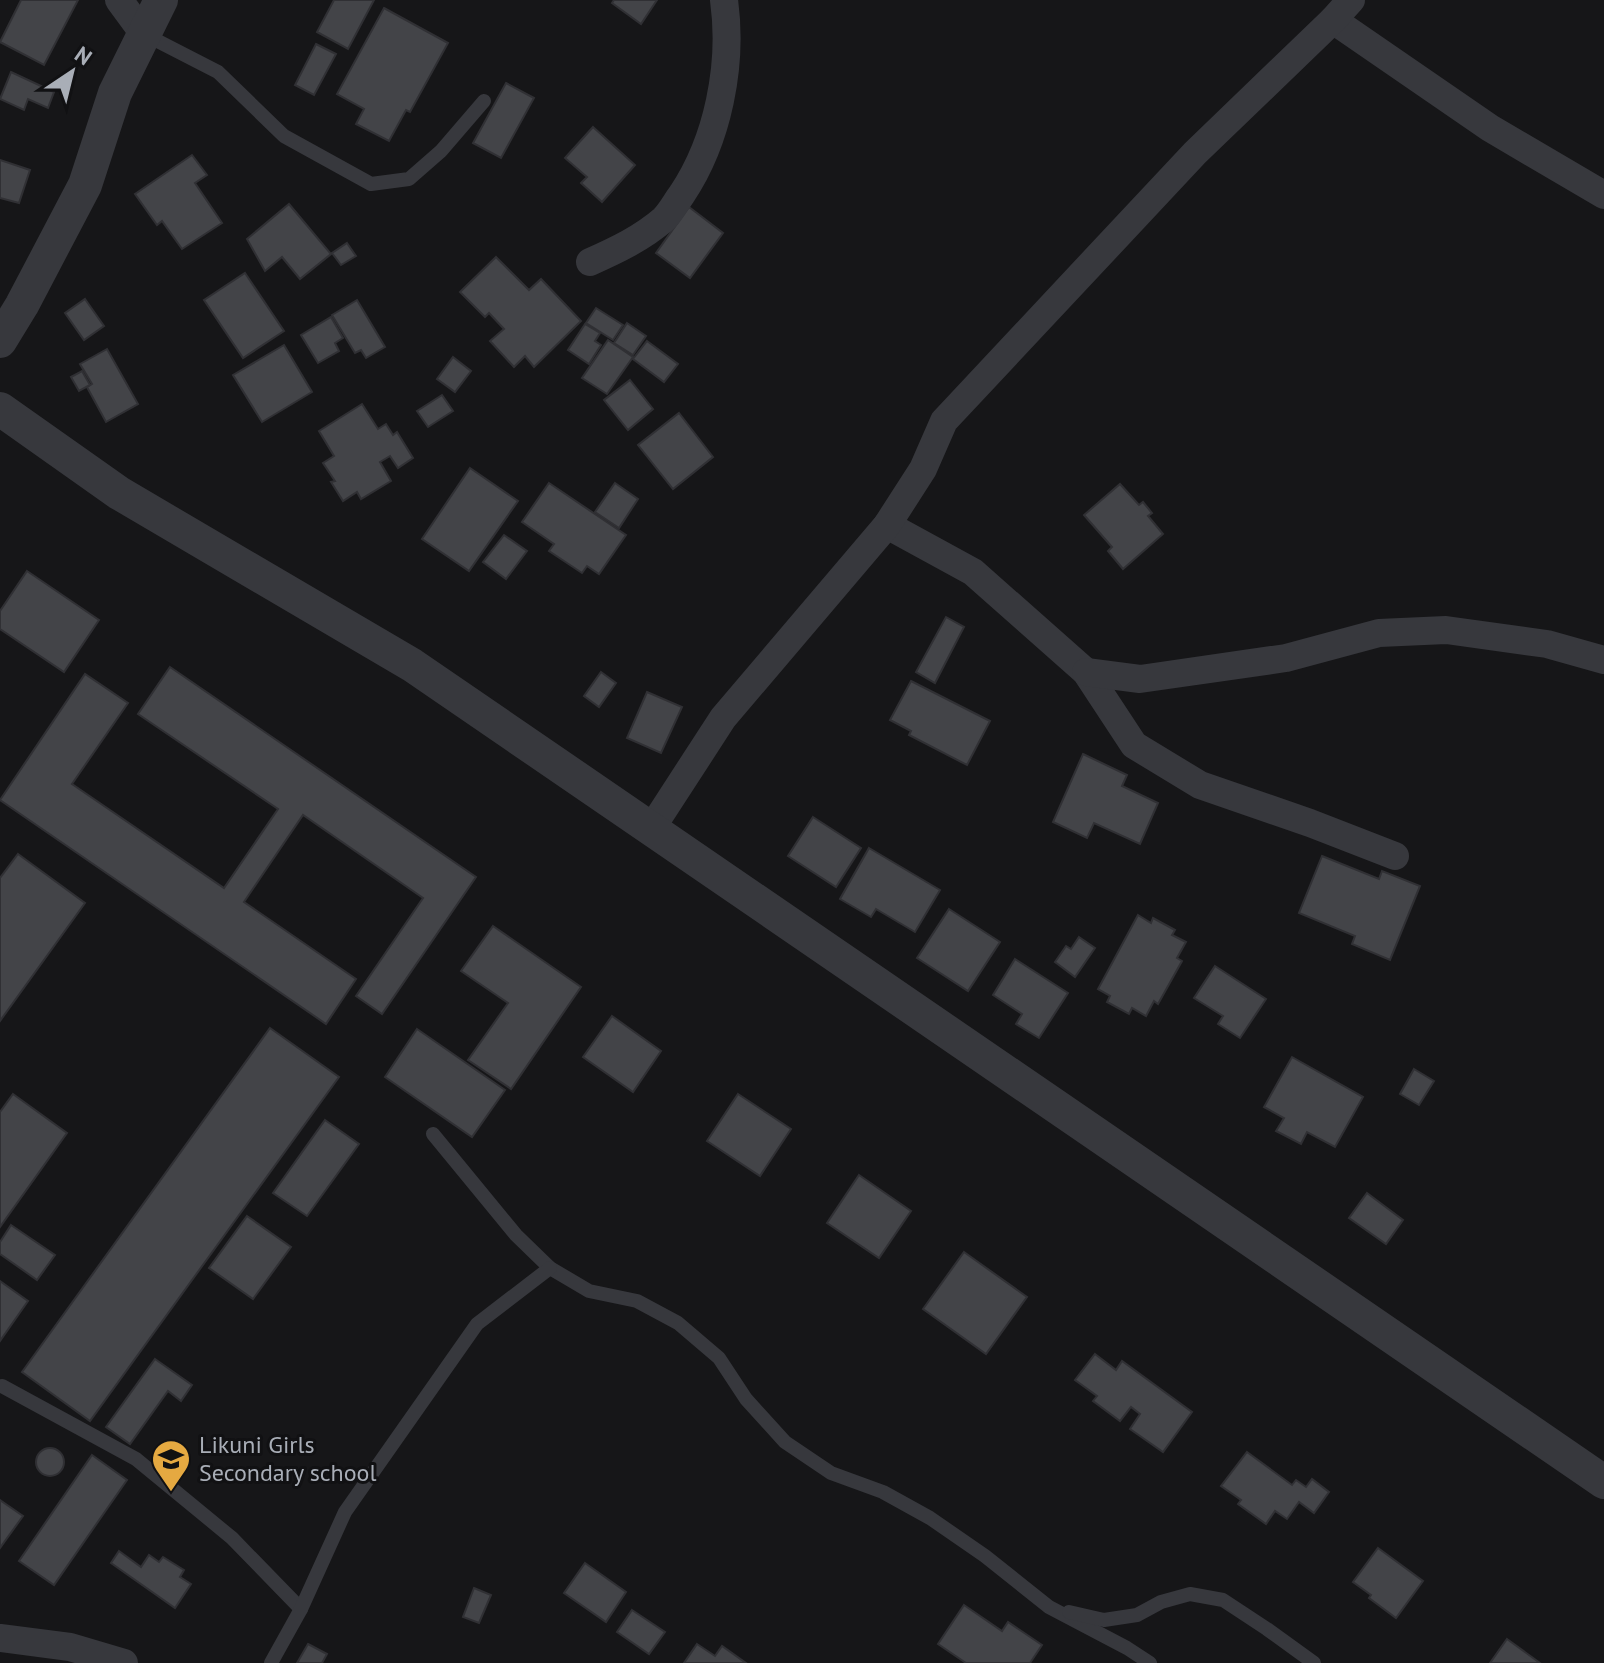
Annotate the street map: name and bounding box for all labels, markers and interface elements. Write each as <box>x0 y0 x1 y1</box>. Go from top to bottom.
north arrow <box>32 32 112 112</box>
text: N <box>70 40 97 71</box>
place label: Likuni Girls Secondary school <box>199 1429 376 1488</box>
school or university icon: Likuni Girls Secondary school <box>150 1438 192 1493</box>

